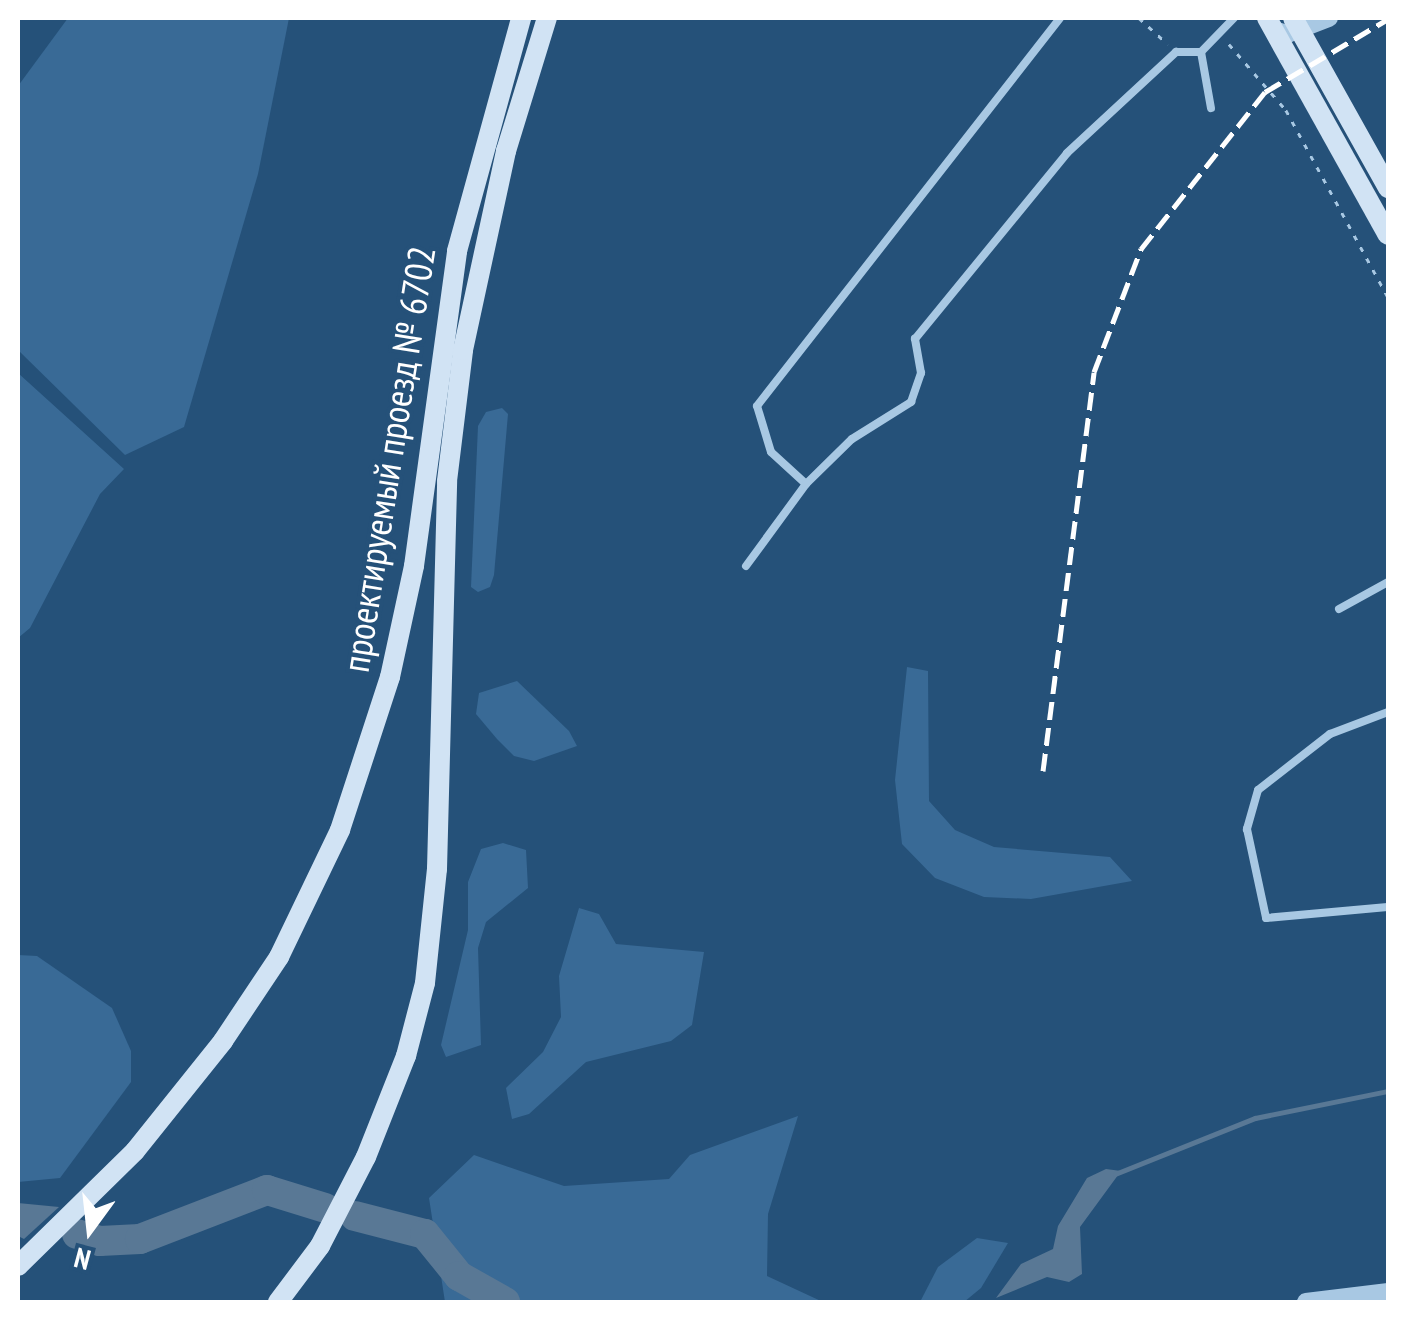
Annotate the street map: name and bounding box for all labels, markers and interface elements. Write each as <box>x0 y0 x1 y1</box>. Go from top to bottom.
street label: проектируемый проезд № 6702 <box>332 243 444 675</box>
north arrow <box>40 1180 140 1280</box>
text: N <box>70 1240 94 1279</box>

